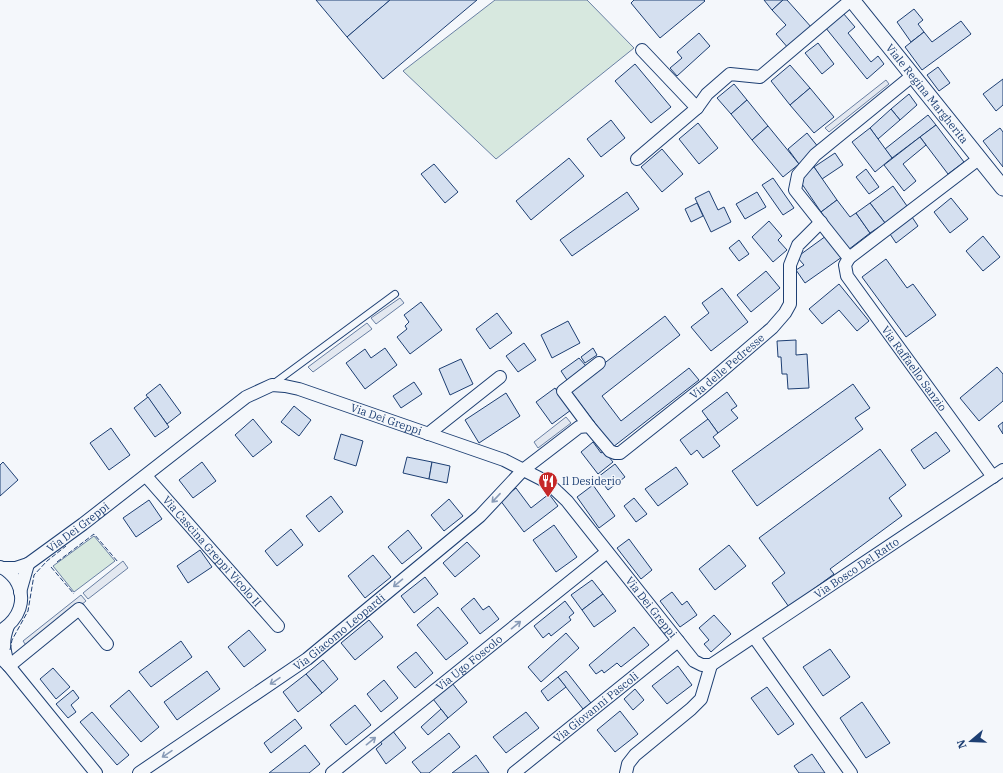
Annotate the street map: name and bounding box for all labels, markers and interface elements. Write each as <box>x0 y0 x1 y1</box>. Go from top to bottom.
street label: Viale Regina Margherita <box>883 41 971 146</box>
street label: Via Raffaello Sanzio <box>878 323 950 414</box>
street label: Via delle Pedresse <box>687 331 767 402</box>
street label: Via Dei Greppi <box>349 400 424 438</box>
restaurant icon: Il Desiderio <box>537 470 559 498</box>
place label: Il Desiderio <box>562 474 621 488</box>
street label: Via Cascina Greppi Vicolo II <box>160 493 265 609</box>
one-way arrow <box>491 493 501 503</box>
street label: Via Dei Greppi <box>44 499 112 555</box>
street label: Via Bosco Del Ratto <box>811 534 902 601</box>
street label: Via Dei Greppi <box>623 574 680 641</box>
one-way arrow <box>393 579 404 588</box>
street label: Via Giacomo Leopardi <box>291 590 388 673</box>
one-way arrow <box>511 620 522 629</box>
street label: Via Ugo Foscolo <box>433 632 505 694</box>
street label: Via Giovanni Pascoli <box>550 668 642 746</box>
one-way arrow <box>269 677 280 685</box>
north arrow <box>951 721 991 761</box>
one-way arrow <box>366 737 377 746</box>
text: N <box>953 738 970 751</box>
one-way arrow <box>162 750 173 758</box>

